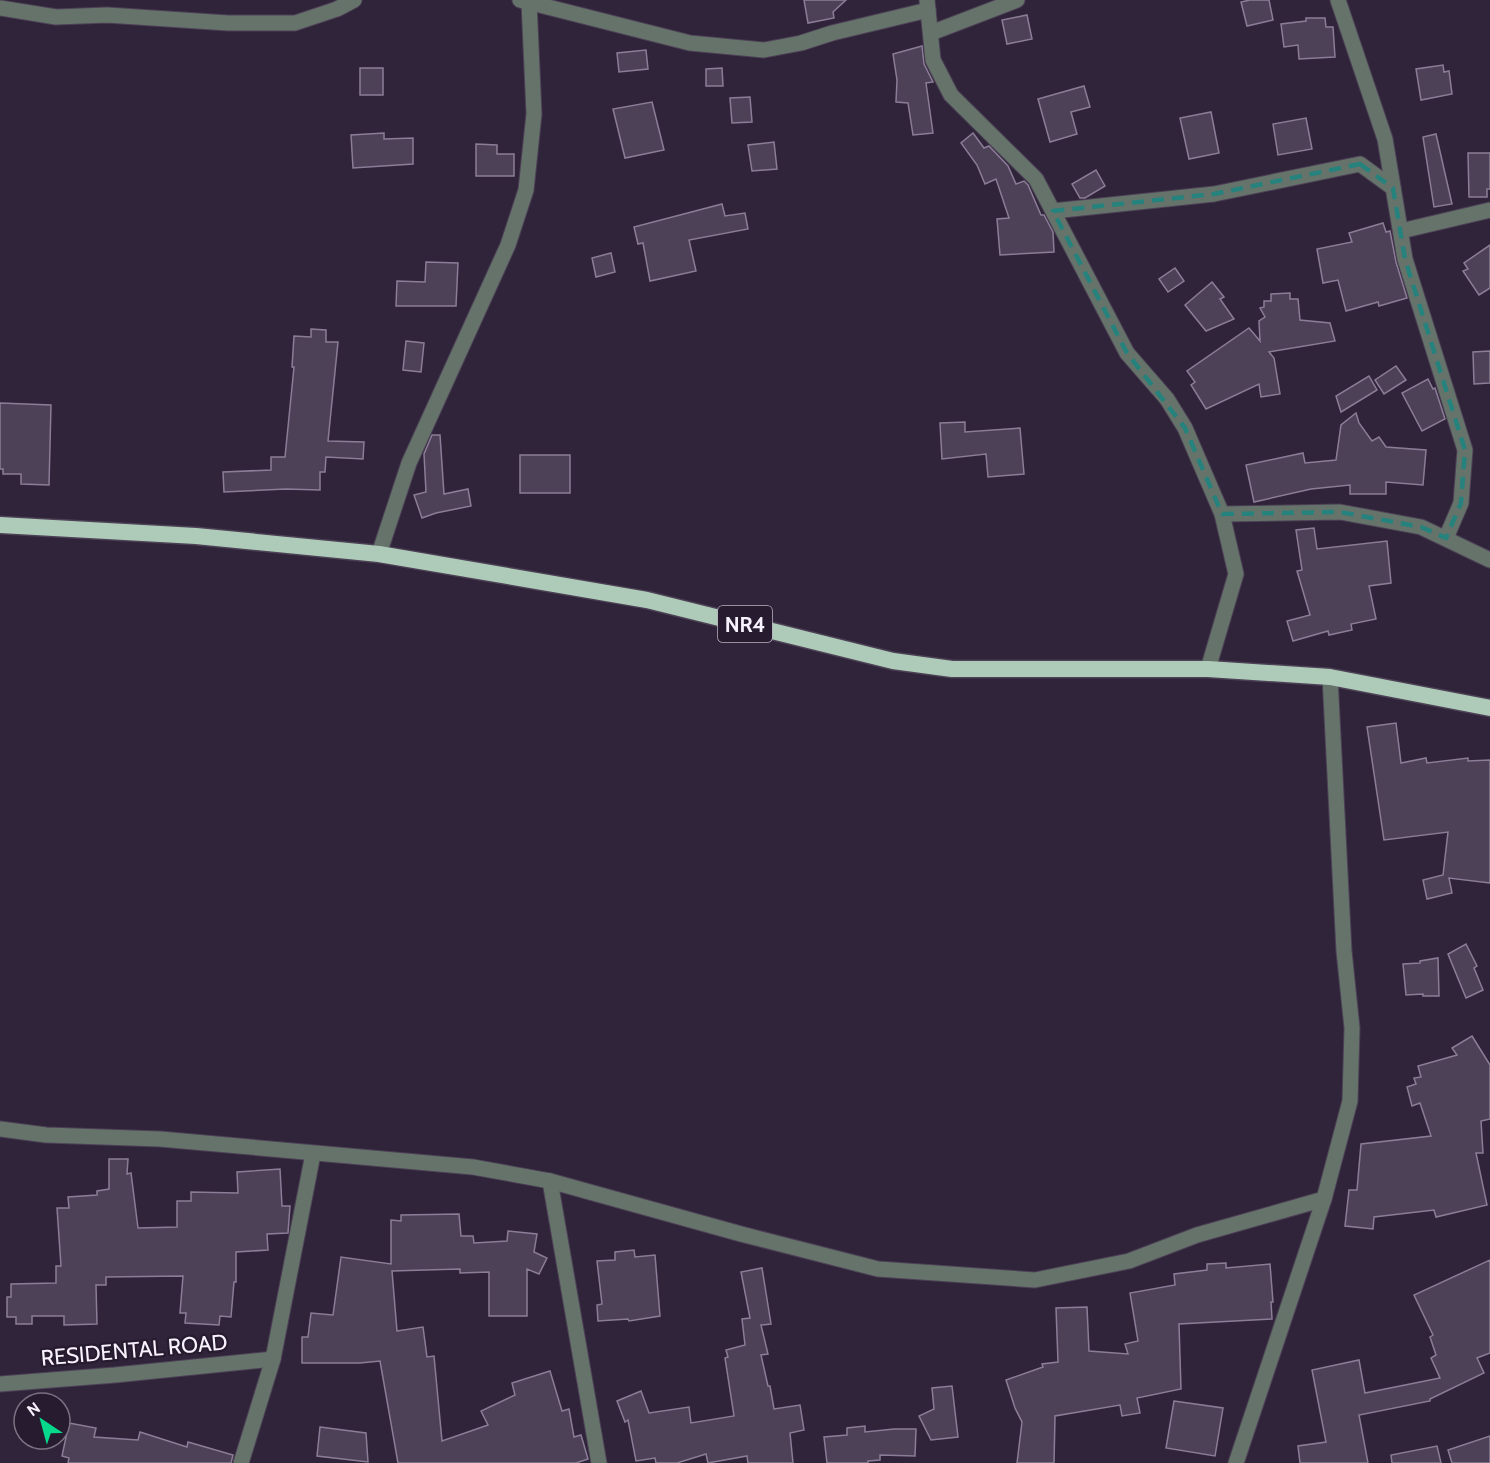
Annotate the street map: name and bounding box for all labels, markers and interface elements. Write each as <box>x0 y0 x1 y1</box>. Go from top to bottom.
road number: NR4 <box>718 606 772 642</box>
street label: RESIDENTAL ROAD <box>40 1328 228 1372</box>
north arrow <box>12 1391 72 1451</box>
text: N <box>23 1398 44 1420</box>

